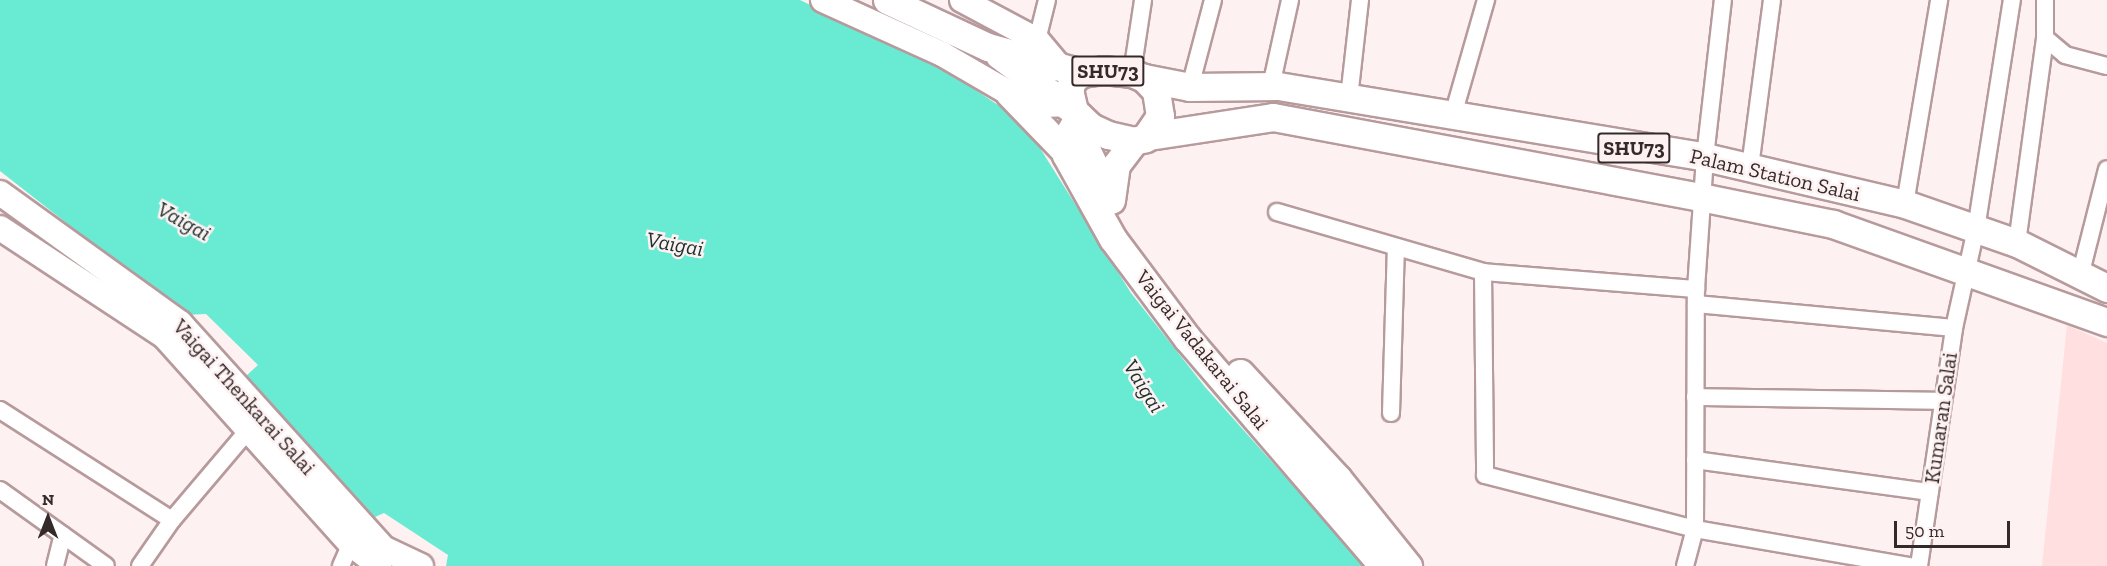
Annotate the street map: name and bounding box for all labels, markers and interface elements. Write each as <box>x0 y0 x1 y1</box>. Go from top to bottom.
road number: SHU73 <box>1070 54 1146 88</box>
road number: SHU73 <box>1596 131 1672 165</box>
street label: Palam Station Salai <box>1687 143 1863 207</box>
water label: Vaigai <box>153 196 215 246</box>
water label: Vaigai <box>644 226 706 262</box>
street label: Vaigai Vadakarai Salai <box>1130 265 1274 435</box>
street label: Vaigai Thenkarai Salai <box>167 314 321 480</box>
street label: Kumaran Salai <box>1919 351 1963 485</box>
water label: Vaigai <box>1118 355 1170 417</box>
north arrow <box>18 488 78 548</box>
text: N <box>42 490 54 509</box>
scale bar <box>1897 509 2012 547</box>
text: 50 m <box>1905 520 1944 542</box>

